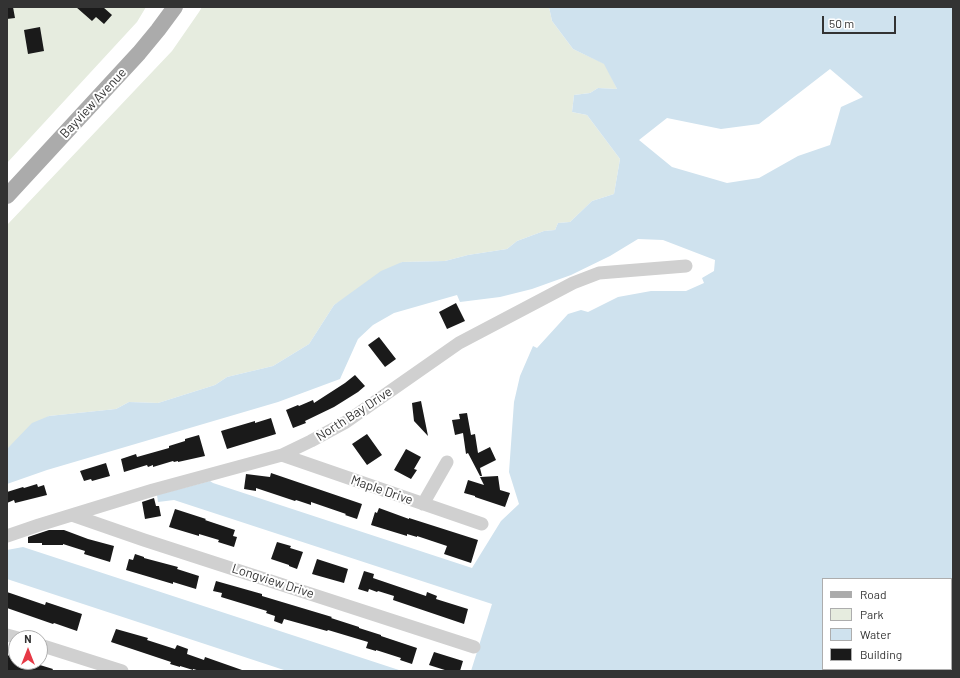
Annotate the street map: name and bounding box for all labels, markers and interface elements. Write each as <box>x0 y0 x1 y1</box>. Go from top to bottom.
scale bar <box>824 8 898 34</box>
text: 50 m <box>829 16 854 30</box>
street label: Bayview Avenue <box>57 65 129 141</box>
street label: North Bay Drive <box>313 384 395 444</box>
street label: Maple Drive <box>349 472 415 508</box>
street label: Longview Drive <box>230 560 316 602</box>
legend <box>822 578 952 670</box>
text: Road <box>860 587 887 601</box>
text: Park <box>860 607 884 621</box>
text: Water <box>860 627 891 641</box>
north arrow <box>8 630 48 670</box>
text: N <box>24 632 32 645</box>
text: Building <box>860 647 902 661</box>

